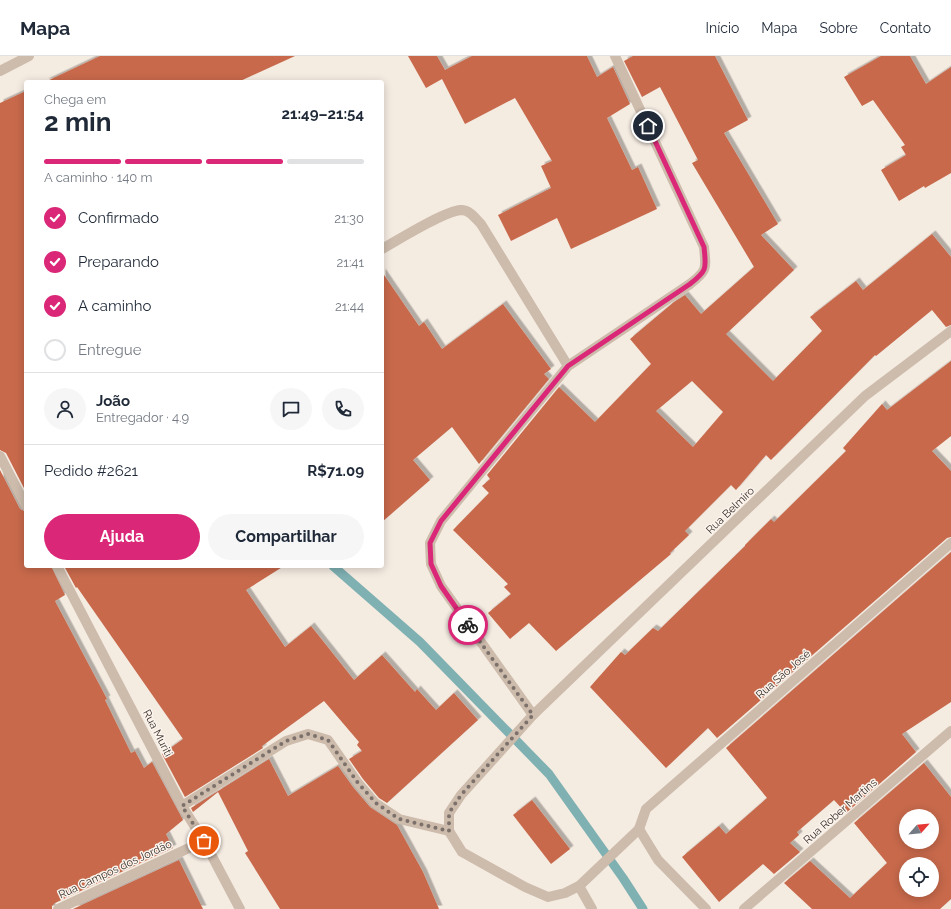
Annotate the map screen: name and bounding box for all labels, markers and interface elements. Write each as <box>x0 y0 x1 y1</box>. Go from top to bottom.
text: Mapa <box>20 17 70 39</box>
text: Início <box>706 20 739 36</box>
text: Mapa <box>761 20 797 36</box>
text: Sobre <box>819 20 858 36</box>
text: Contato <box>880 20 931 36</box>
text: Chega em <box>44 92 106 107</box>
text: 21:49–21:54 <box>282 105 364 123</box>
text: 2 min <box>44 107 111 137</box>
pin <box>631 109 665 143</box>
icon: home <box>637 115 659 137</box>
text: A caminho · 140 m <box>44 170 153 185</box>
icon: check <box>44 207 66 229</box>
text: Confirmado <box>78 209 159 227</box>
text: 21:30 <box>334 211 364 226</box>
icon: check <box>44 251 66 273</box>
text: Preparando <box>78 253 159 271</box>
text: 21:41 <box>337 255 364 270</box>
icon: check <box>44 295 66 317</box>
text: A caminho <box>78 297 151 315</box>
text: 21:44 <box>335 299 364 314</box>
text: Entregue <box>78 341 142 359</box>
button: person <box>44 388 86 430</box>
button: chat <box>270 388 312 430</box>
button: phone <box>322 388 364 430</box>
text: João <box>96 392 130 410</box>
text: Entregador · 4.9 <box>96 410 189 425</box>
text: Pedido #2621 <box>44 462 138 480</box>
text: R$71.09 <box>307 462 364 480</box>
street label: Rua Belmiro <box>704 484 757 537</box>
button: Ajuda <box>44 514 200 560</box>
button: Compartilhar <box>208 514 364 560</box>
courier <box>448 605 488 645</box>
icon: bike <box>457 614 479 636</box>
street label: Rua São José <box>754 647 814 701</box>
street label: Rua Muriti <box>140 708 175 759</box>
street label: Rua Rober Martins <box>801 776 880 847</box>
north arrow <box>899 809 939 849</box>
map controls <box>899 809 939 897</box>
pin <box>187 824 221 858</box>
icon: bag <box>193 830 215 852</box>
street label: Rua Campos dos Jordão <box>56 837 174 901</box>
button: locate <box>899 857 939 897</box>

